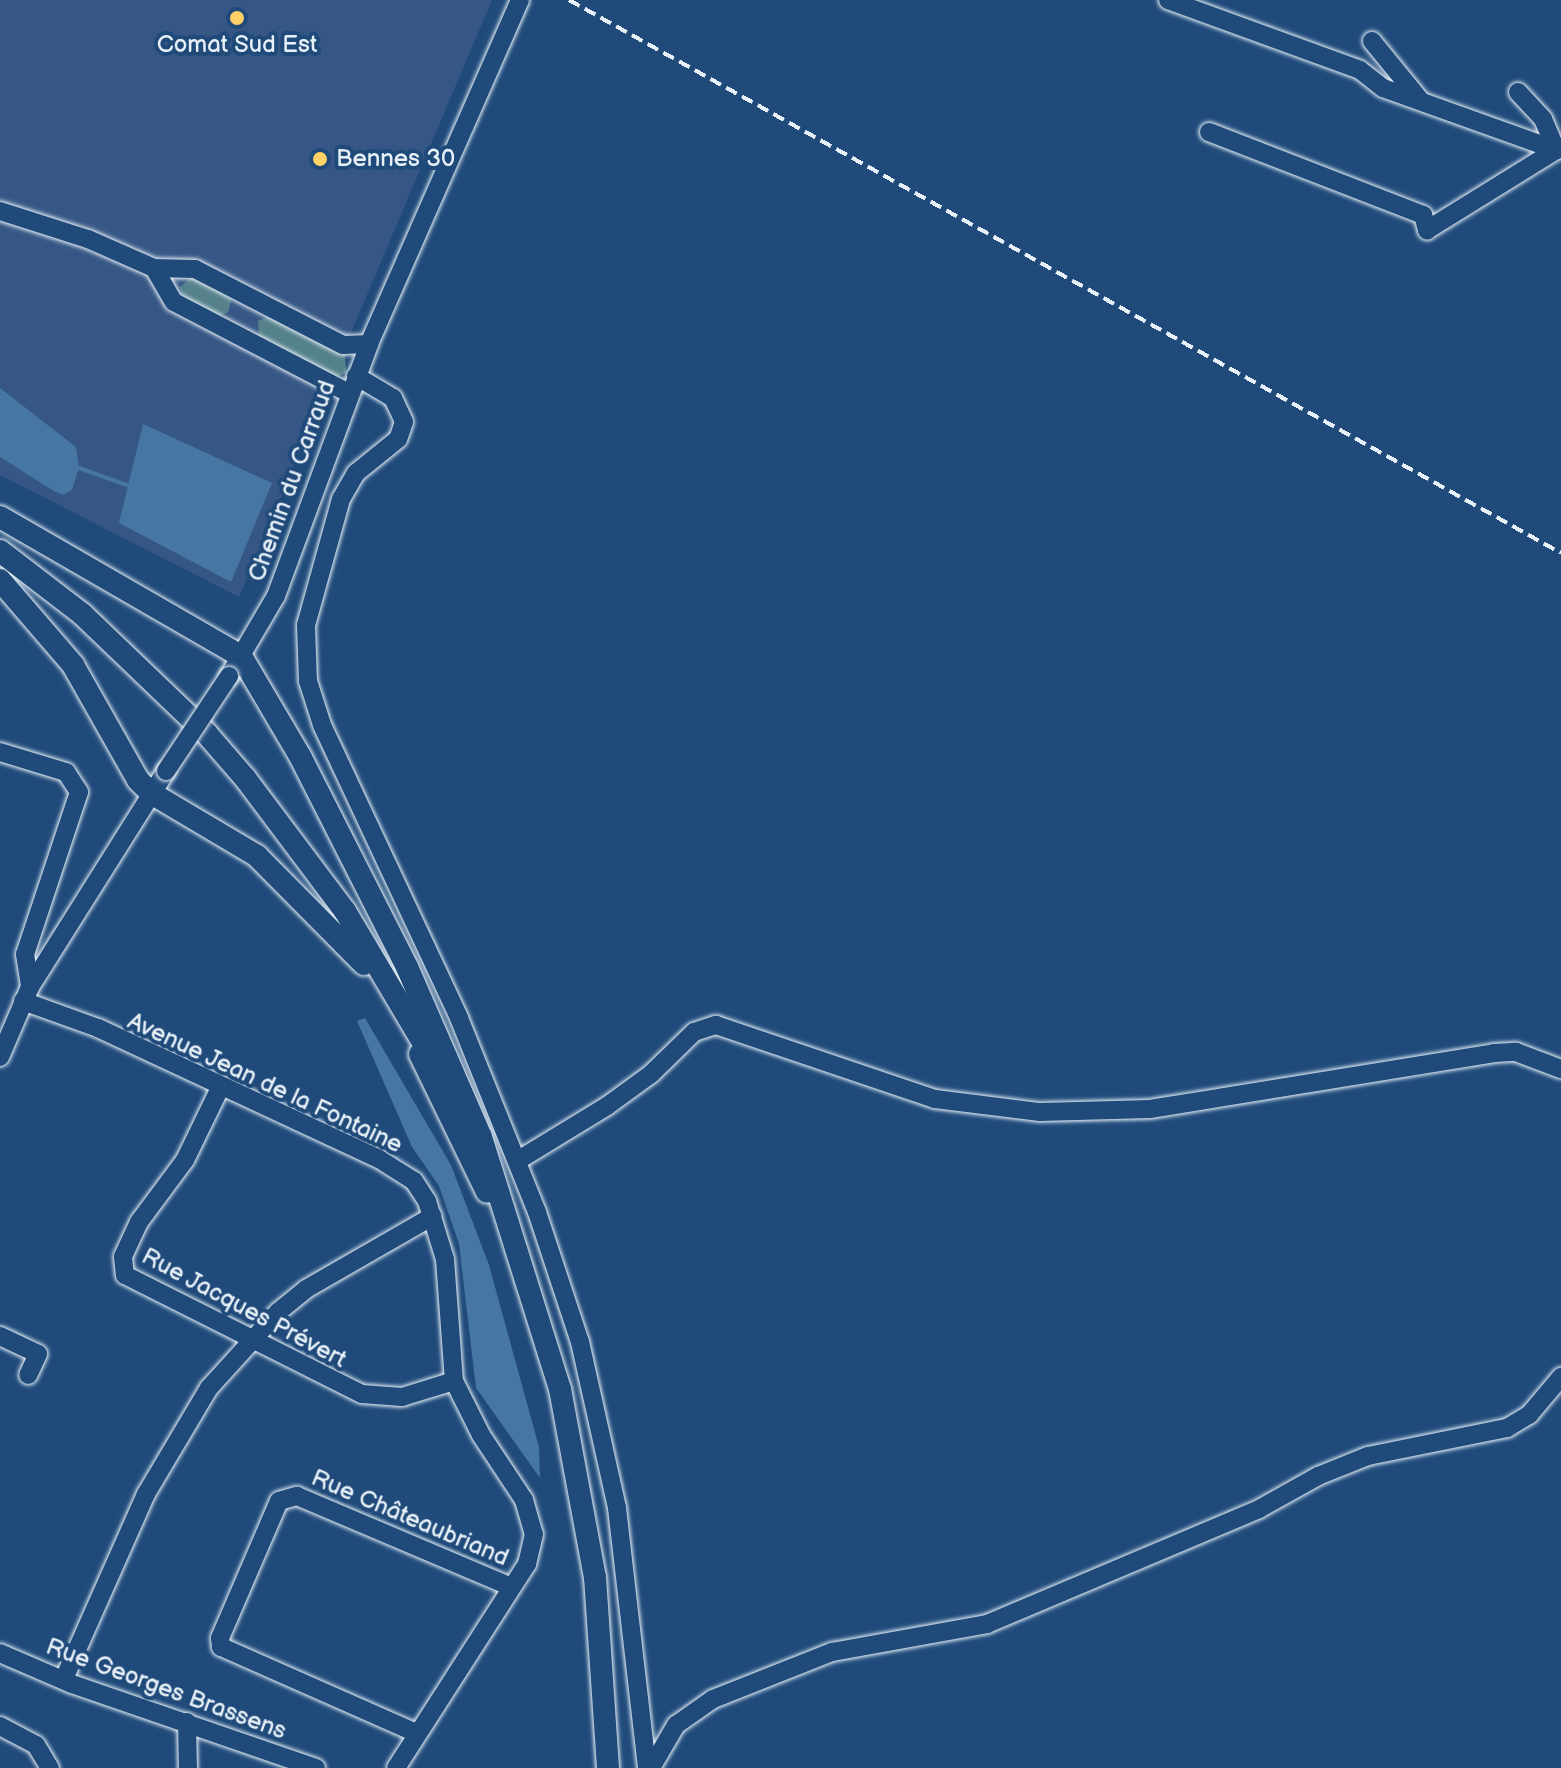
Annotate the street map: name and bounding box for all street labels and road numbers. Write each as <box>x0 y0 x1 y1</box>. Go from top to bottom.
street label: Chemin du Carraud <box>242 377 342 585</box>
street label: Avenue Jean de la Fontaine <box>123 1006 407 1160</box>
street label: Rue Jacques Prévert <box>136 1242 352 1374</box>
street label: Rue Châteaubriand <box>307 1463 513 1573</box>
street label: Rue Georges Brassens <box>42 1632 290 1746</box>

